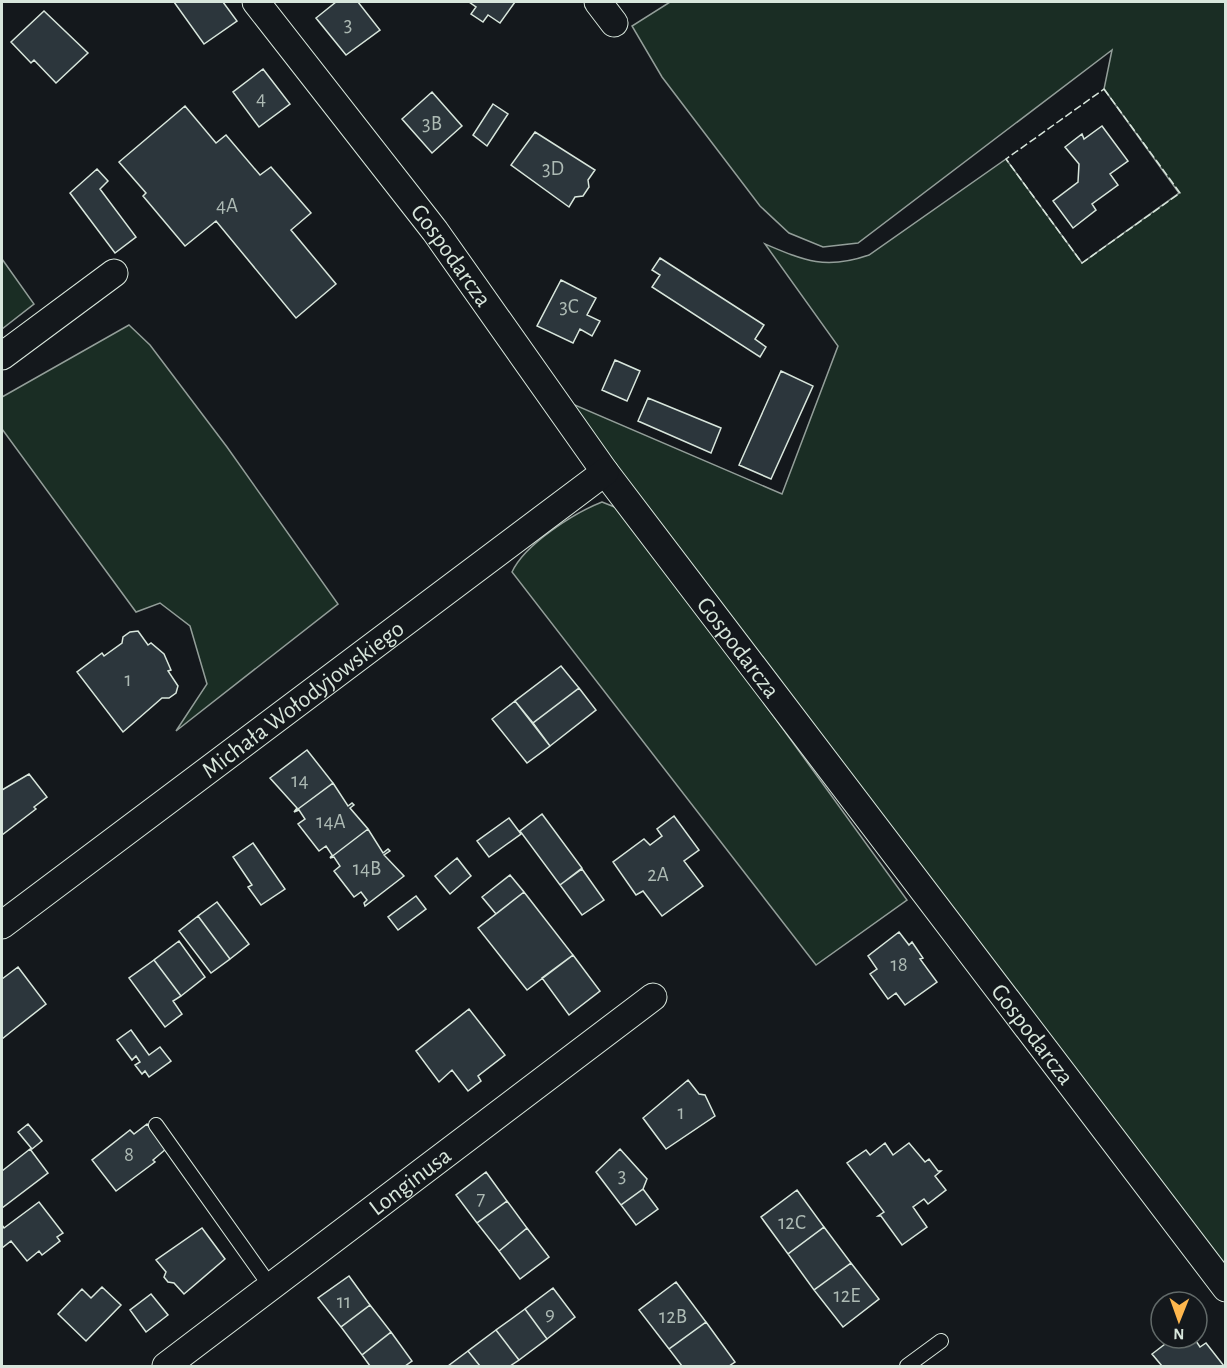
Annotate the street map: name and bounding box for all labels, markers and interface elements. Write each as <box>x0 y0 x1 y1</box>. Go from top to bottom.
house number: 3 <box>344 14 352 35</box>
house number: 4 <box>256 88 266 109</box>
house number: 3B <box>422 113 442 134</box>
house number: 3D <box>542 158 564 179</box>
house number: 4A <box>216 195 238 216</box>
street label: Gospodarcza <box>406 200 495 311</box>
house number: 3C <box>559 296 579 317</box>
street label: Gospodarcza <box>692 593 784 703</box>
street label: Michała Wołodyjowskiego <box>198 617 409 783</box>
house number: 1 <box>124 669 132 690</box>
house number: 14 <box>291 770 309 791</box>
house number: 14A <box>316 811 346 832</box>
house number: 14B <box>353 858 381 879</box>
house number: 2A <box>647 864 669 885</box>
house number: 18 <box>890 954 908 975</box>
street label: Gospodarcza <box>986 980 1078 1090</box>
house number: 1 <box>677 1102 685 1123</box>
house number: 8 <box>124 1144 134 1165</box>
street label: Longinusa <box>365 1144 456 1220</box>
house number: 3 <box>618 1165 626 1186</box>
house number: 7 <box>477 1188 486 1209</box>
house number: 12C <box>778 1212 806 1233</box>
house number: 12E <box>834 1285 860 1306</box>
north arrow <box>1149 1290 1209 1350</box>
house number: 11 <box>337 1291 351 1312</box>
house number: 9 <box>545 1303 555 1324</box>
house number: 12B <box>659 1306 687 1327</box>
text: N <box>1173 1326 1184 1342</box>

